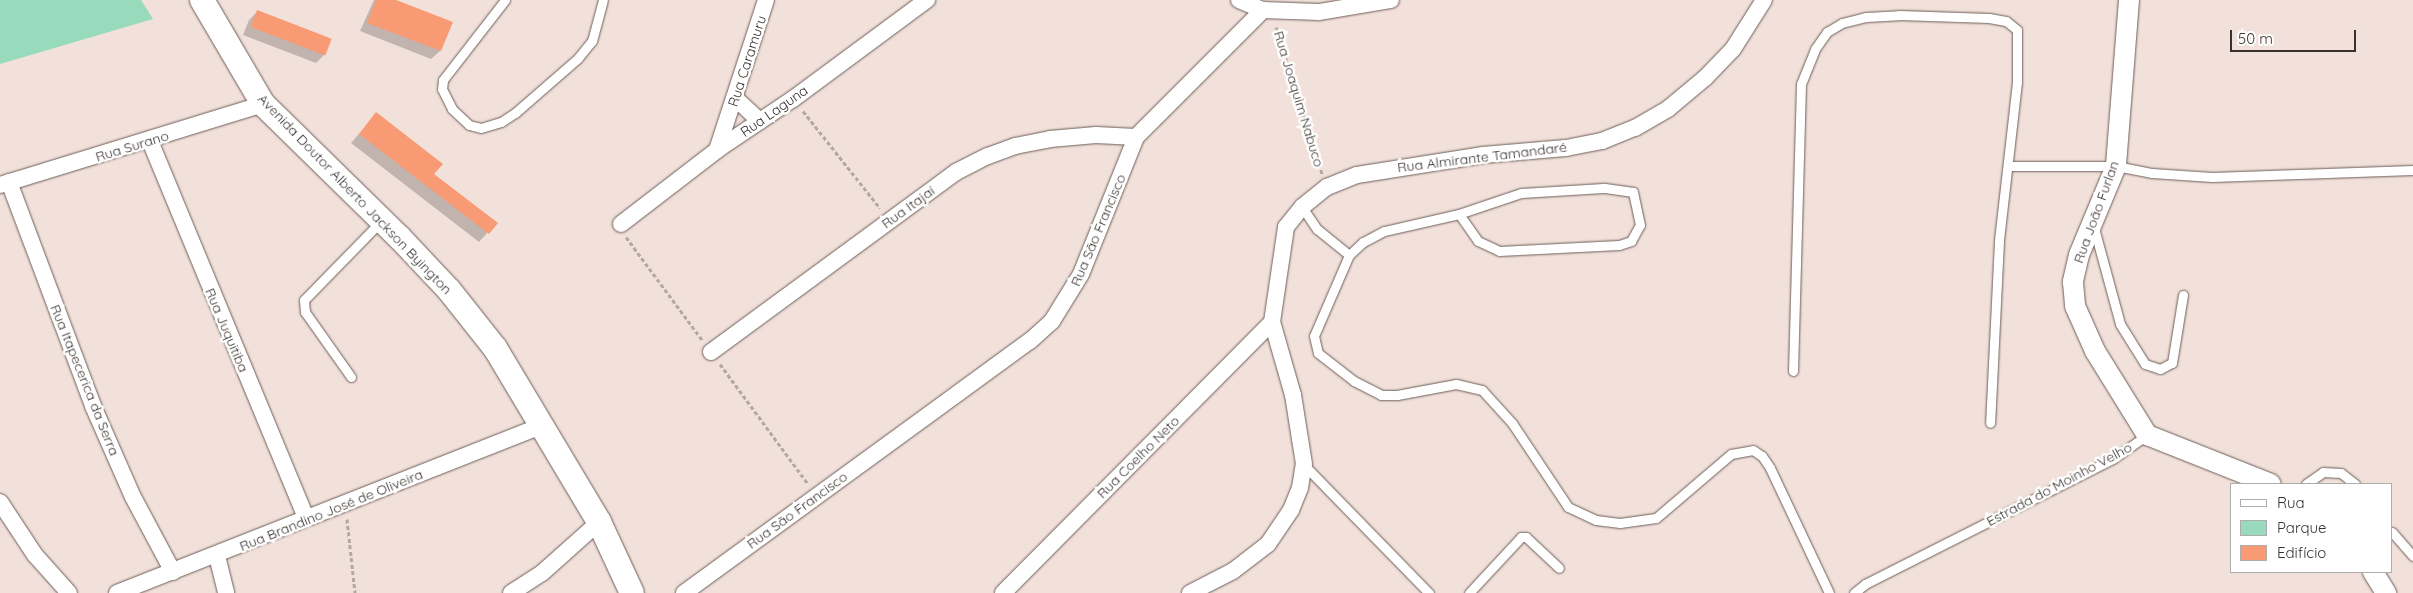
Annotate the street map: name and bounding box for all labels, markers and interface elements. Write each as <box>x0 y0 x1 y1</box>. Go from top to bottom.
street label: Rua Caramuru <box>724 13 770 109</box>
scale bar <box>2233 20 2359 52</box>
street label: Rua Joaquim Nabuco <box>1270 29 1328 169</box>
text: 50 m <box>2238 29 2273 48</box>
street label: Rua Laguna <box>737 82 811 140</box>
street label: Avenida Doutor Alberto Jackson Byington <box>254 90 456 298</box>
street label: Rua Surano <box>93 127 171 165</box>
street label: Rua Almirante Tamandaré <box>1396 138 1568 176</box>
street label: Rua João Furlan <box>2070 159 2122 265</box>
street label: Rua São Francisco <box>1067 171 1129 289</box>
street label: Rua Itajaí <box>878 182 938 232</box>
street label: Rua Juquitiba <box>202 285 252 375</box>
street label: Rua Itapecerica da Serra <box>47 302 123 458</box>
street label: Rua Coelho Neto <box>1093 412 1183 502</box>
street label: Estrada do Moinho Velho <box>1983 438 2135 530</box>
street label: Rua Brandino José de Oliveira <box>237 465 425 555</box>
street label: Rua São Francisco <box>743 468 851 552</box>
legend <box>2230 483 2393 573</box>
text: Rua <box>2277 493 2305 512</box>
text: Parque <box>2277 518 2327 537</box>
text: Edifício <box>2277 543 2326 562</box>

